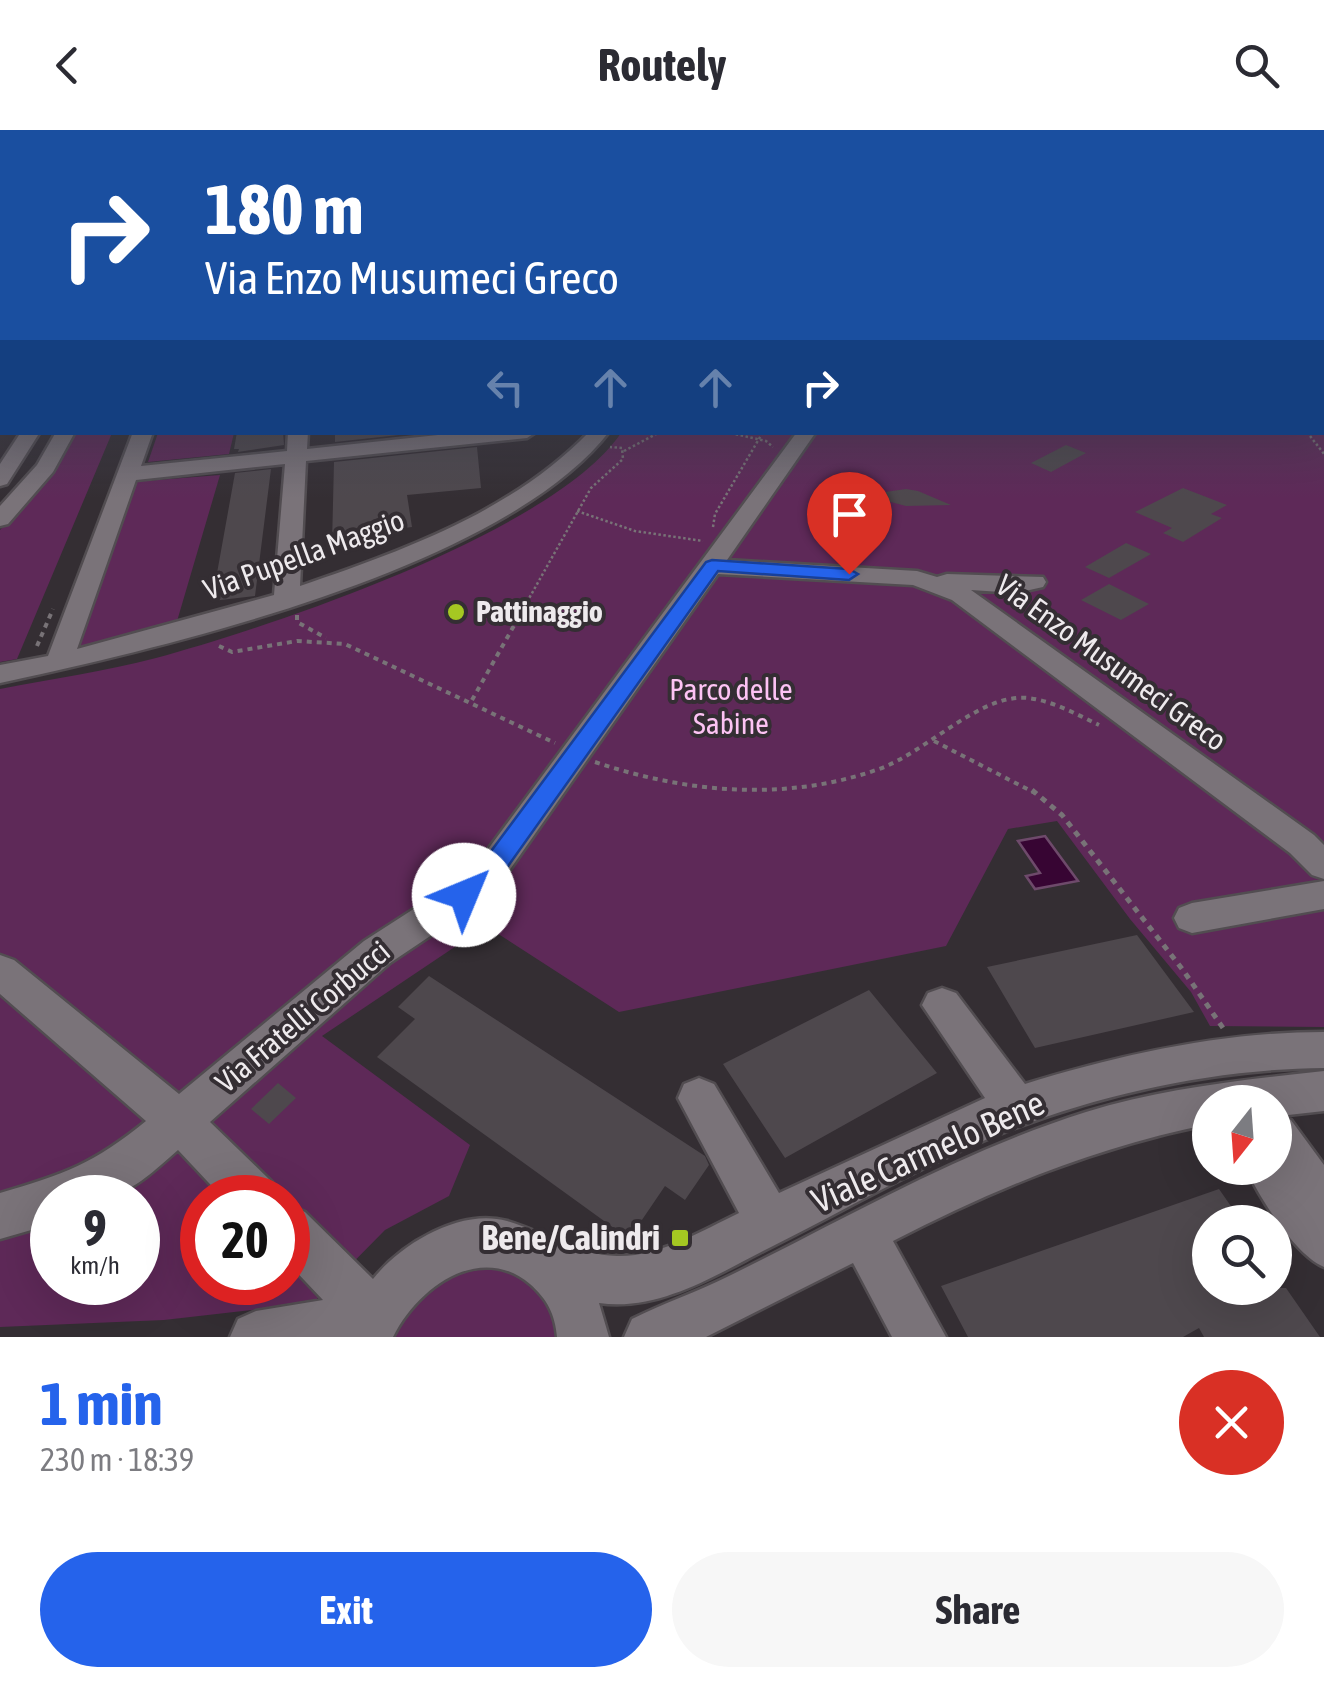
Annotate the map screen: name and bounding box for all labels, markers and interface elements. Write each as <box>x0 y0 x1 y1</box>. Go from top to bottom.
icon: back <box>40 38 95 93</box>
icon: search <box>1229 38 1284 93</box>
text: Routely <box>598 39 726 91</box>
text: 180 m <box>205 169 364 249</box>
icon: right <box>40 170 170 300</box>
text: Via Enzo Musumeci Greco <box>205 252 619 304</box>
icon: left <box>478 360 533 415</box>
icon: ahead <box>583 360 638 415</box>
icon: ahead <box>688 360 743 415</box>
icon: right <box>793 360 848 415</box>
pin <box>807 472 892 575</box>
icon: arrive <box>822 487 877 542</box>
street label: Via Pupella Maggio <box>199 502 409 606</box>
street label: Via Enzo Musumeci Greco <box>990 567 1233 757</box>
place label: Pattinaggio <box>476 594 603 628</box>
marker: Pattinaggio <box>445 601 467 623</box>
park label: Parco delle Sabine <box>669 672 793 740</box>
position arrow <box>412 843 516 947</box>
street label: Via Fratelli Corbucci <box>209 934 396 1099</box>
street label: Viale Carmelo Bene <box>805 1082 1050 1220</box>
north arrow <box>1192 1085 1292 1185</box>
map controls <box>1192 1085 1292 1305</box>
speed limit sign: 20 <box>180 1175 310 1305</box>
text: 9 <box>83 1199 107 1257</box>
button: search <box>1192 1205 1292 1305</box>
place label: Bene/Calindri <box>482 1217 660 1257</box>
marker: Bene/Calindri <box>669 1227 691 1249</box>
text: km/h <box>70 1251 120 1279</box>
text: 1 min <box>40 1369 163 1438</box>
button: close <box>1179 1370 1284 1475</box>
text: 230 m · 18:39 <box>40 1441 194 1478</box>
button: Exit <box>40 1552 652 1667</box>
button: Share <box>672 1552 1284 1667</box>

